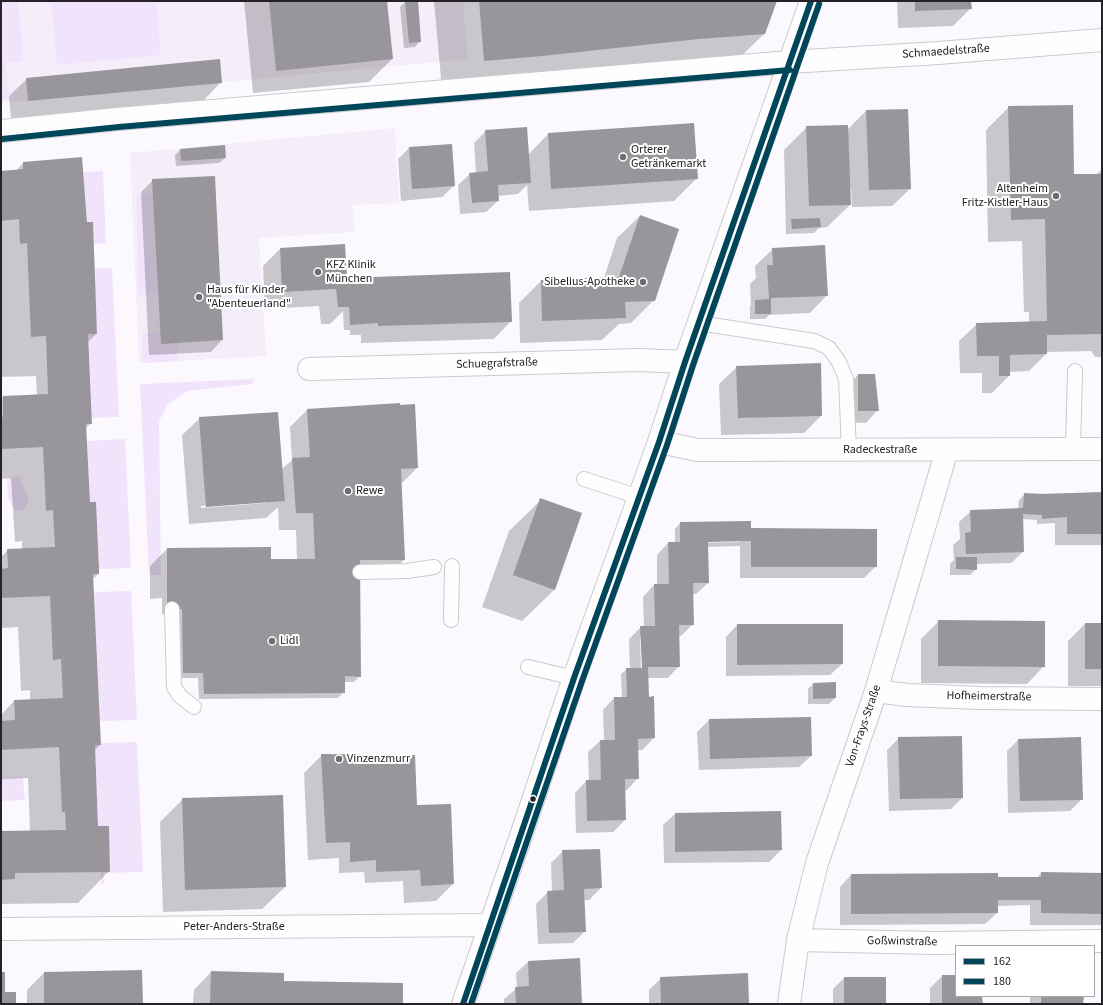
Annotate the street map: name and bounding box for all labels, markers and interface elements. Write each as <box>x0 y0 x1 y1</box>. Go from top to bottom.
street label: Schmaedelstraße <box>902 42 990 62</box>
place label: Orterer Getränkemarkt <box>631 143 706 171</box>
marker: Orterer Getränkemarkt <box>618 152 628 162</box>
place label: Altenheim Fritz-Kistler-Haus <box>962 182 1048 210</box>
marker: Altenheim Fritz-Kistler-Haus <box>1051 191 1061 201</box>
place label: KFZ Klinik München <box>326 258 376 286</box>
marker: KFZ Klinik München <box>313 267 323 277</box>
place label: Sibelius-Apotheke <box>544 275 635 289</box>
marker: Sibelius-Apotheke <box>638 277 648 287</box>
place label: Haus für Kinder "Abenteuerland" <box>207 283 291 311</box>
marker: Haus für Kinder "Abenteuerland" <box>194 292 204 302</box>
street label: Schuegrafstraße <box>456 355 538 373</box>
street label: Radeckestraße <box>843 443 917 457</box>
place label: Rewe <box>356 484 383 498</box>
marker: Rewe <box>343 486 353 496</box>
place label: Lidl <box>280 634 299 648</box>
marker: Lidl <box>267 636 277 646</box>
street label: Von-Frays-Straße <box>843 683 885 769</box>
street label: Hofheimerstraße <box>946 689 1032 705</box>
place label: Vinzenzmurr <box>347 752 410 766</box>
marker: Vinzenzmurr <box>334 754 344 764</box>
unlabelled marker <box>528 794 538 804</box>
street label: Peter-Anders-Straße <box>183 920 285 934</box>
street label: Goßwinstraße <box>867 934 937 950</box>
legend <box>955 945 1095 997</box>
text: 162 <box>993 953 1011 970</box>
text: 180 <box>993 973 1011 990</box>

